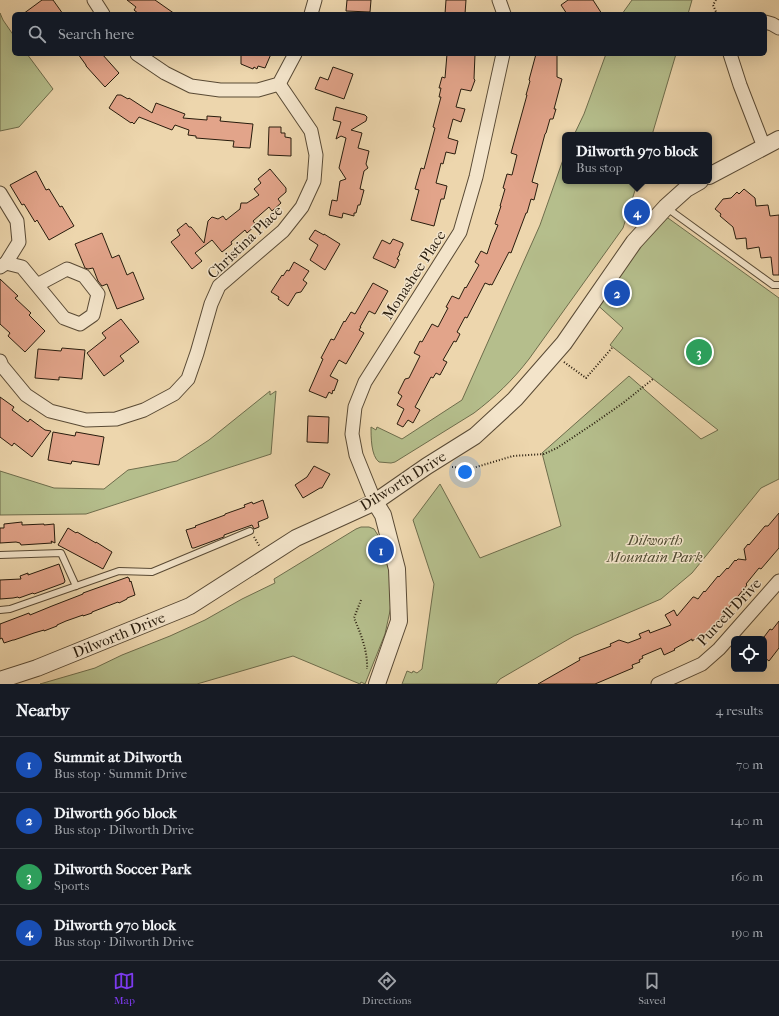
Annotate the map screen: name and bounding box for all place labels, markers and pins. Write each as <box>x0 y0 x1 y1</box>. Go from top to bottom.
pin: 4 <box>624 197 650 227</box>
pin: 2 <box>604 278 630 308</box>
pin: 3 <box>686 337 712 367</box>
pin: 1 <box>368 535 394 565</box>

